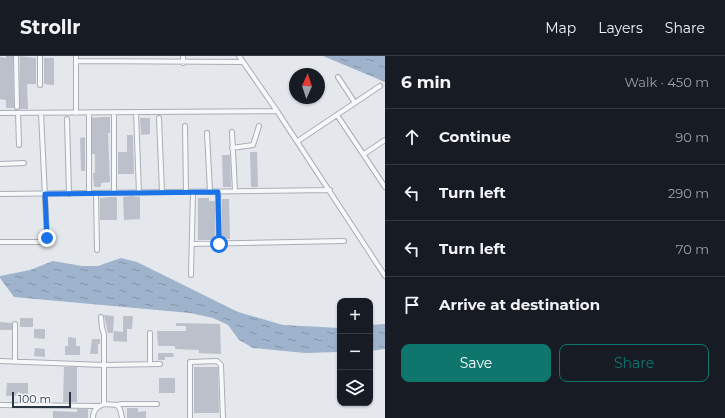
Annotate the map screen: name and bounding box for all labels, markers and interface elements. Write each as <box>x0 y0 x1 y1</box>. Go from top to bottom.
text: Strollr <box>20 16 81 39</box>
text: Map <box>545 19 576 37</box>
text: Layers <box>598 19 643 37</box>
text: Share <box>665 19 705 37</box>
north arrow <box>289 68 325 104</box>
text: 6 min <box>401 72 451 92</box>
text: Walk · 450 m <box>625 74 709 90</box>
icon: ahead <box>401 126 423 148</box>
text: Continue <box>439 127 511 146</box>
text: 90 m <box>675 129 709 145</box>
icon: left <box>401 182 423 204</box>
text: Turn left <box>439 183 506 202</box>
text: 290 m <box>668 185 709 201</box>
route end <box>38 229 56 247</box>
route start <box>210 235 228 253</box>
icon: left <box>401 238 423 260</box>
text: Turn left <box>439 239 506 258</box>
text: 70 m <box>676 241 709 257</box>
icon: arrive <box>401 294 423 316</box>
text: Arrive at destination <box>439 295 600 314</box>
map controls <box>337 298 373 406</box>
button: + <box>337 298 373 334</box>
button: − <box>337 334 373 370</box>
button: Save <box>401 344 551 382</box>
button: Share <box>559 344 709 382</box>
button: layers <box>337 370 373 406</box>
scale bar <box>12 390 71 409</box>
text: 100 m <box>18 392 51 406</box>

